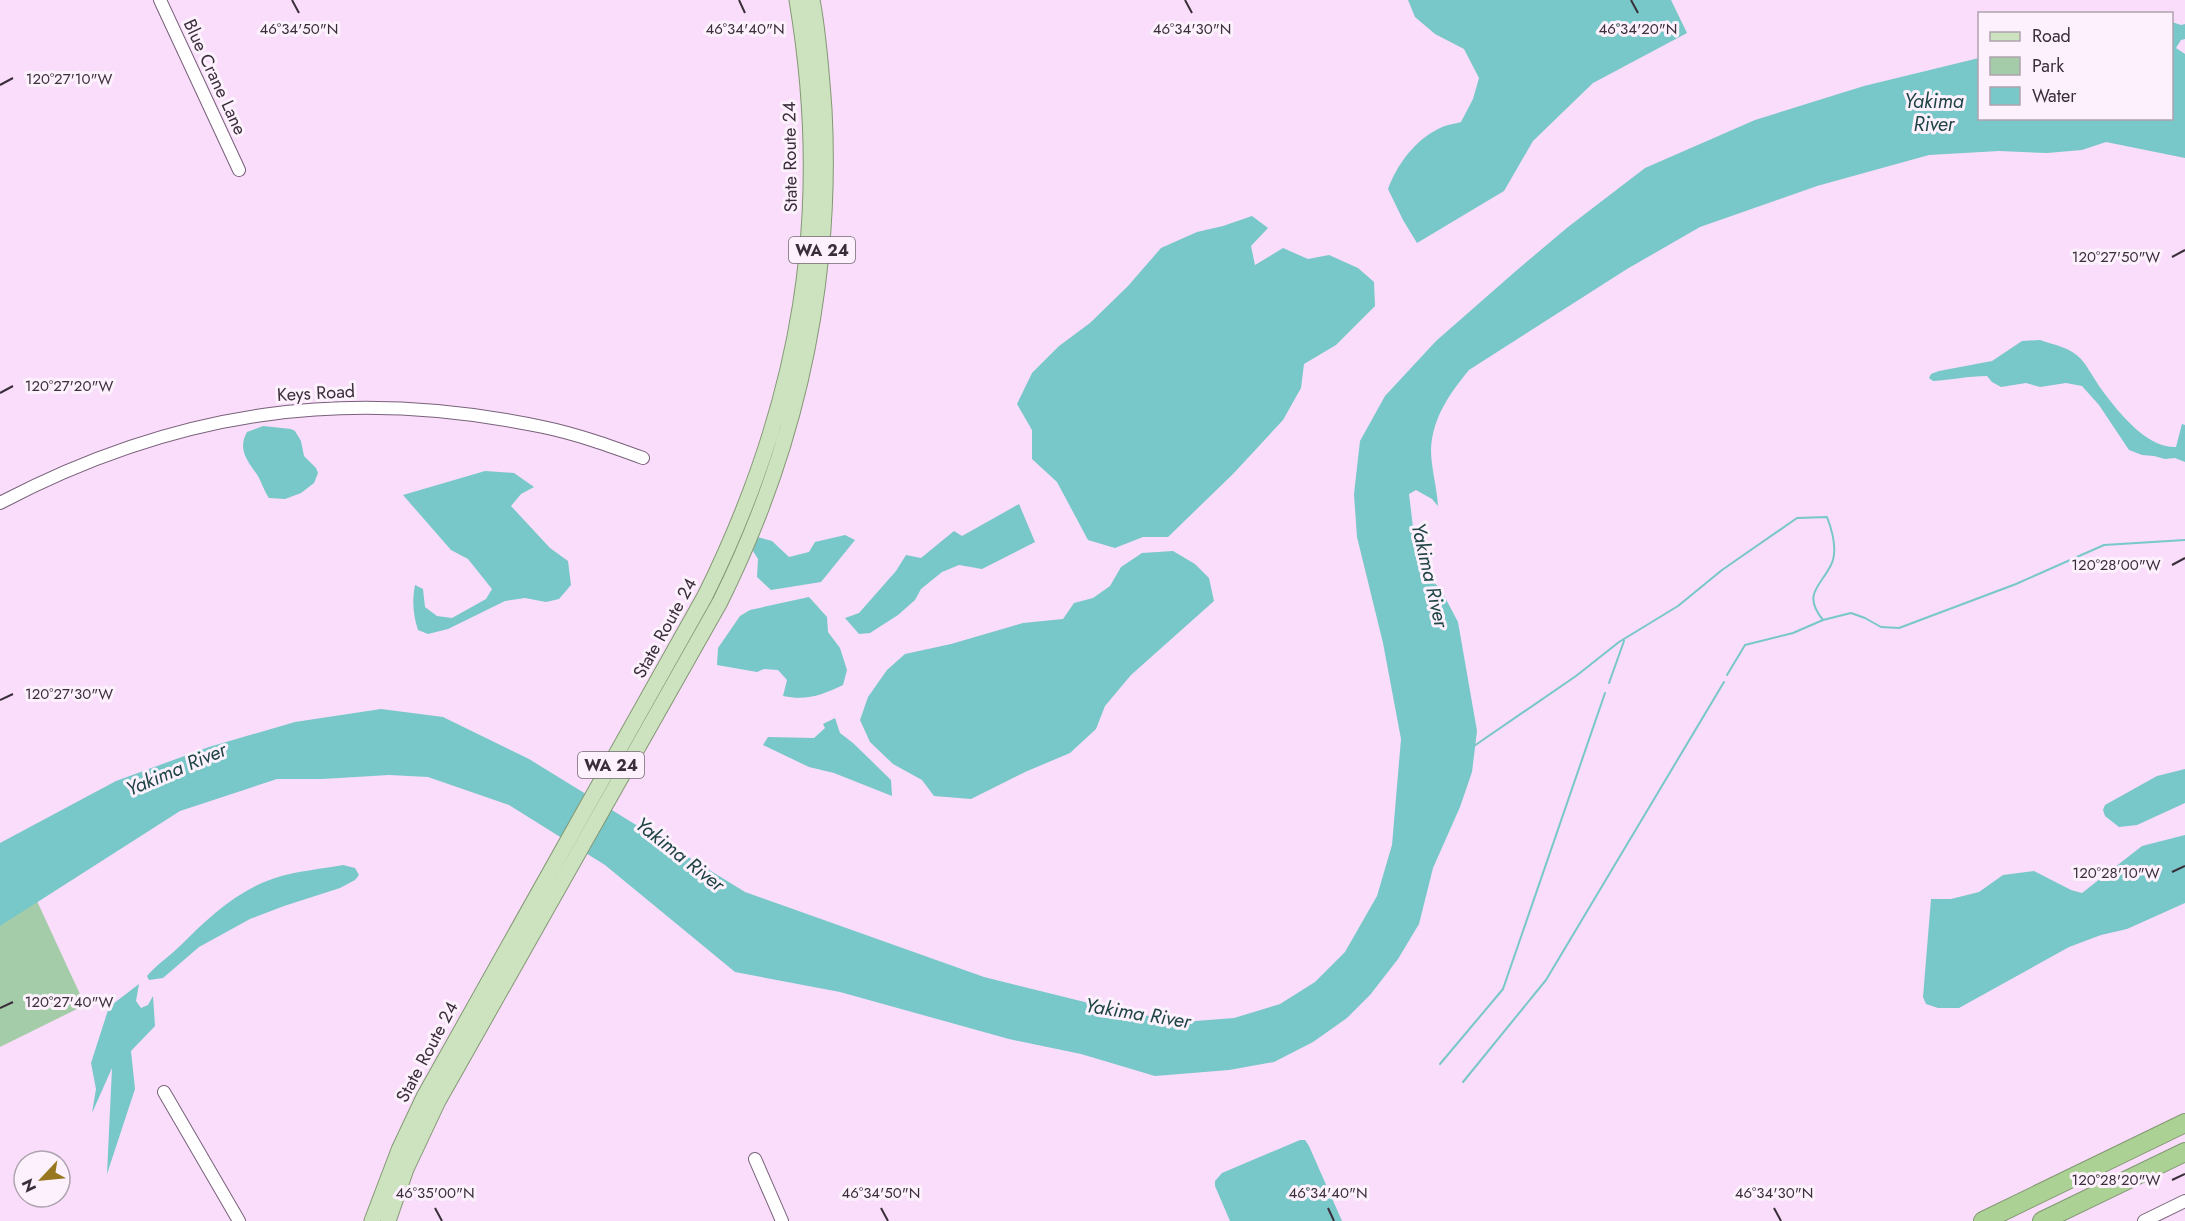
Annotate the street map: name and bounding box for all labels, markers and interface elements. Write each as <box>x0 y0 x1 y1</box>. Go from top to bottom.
legend <box>1978 12 2173 120</box>
street label: Blue Crane Lane <box>177 15 253 139</box>
text: 46°34'50"N <box>260 18 338 40</box>
text: 46°34'40"N <box>705 18 785 40</box>
text: 46°34'30"N <box>1153 18 1231 40</box>
text: 46°34'20"N <box>1599 18 1677 40</box>
text: Road <box>2032 23 2071 49</box>
text: Park <box>2032 53 2064 79</box>
text: 120°27'10"W <box>26 68 113 90</box>
text: Water <box>2032 83 2077 109</box>
water label: Yakima River <box>1904 87 1964 139</box>
street label: State Route 24 <box>776 101 804 213</box>
road number: WA 24 <box>789 237 855 263</box>
text: 120°27'50"W <box>2072 246 2160 268</box>
text: 120°27'20"W <box>25 375 113 397</box>
street label: Keys Road <box>276 378 356 408</box>
water label: Yakima River <box>1403 520 1456 632</box>
text: 120°28'00"W <box>2071 554 2161 576</box>
street label: State Route 24 <box>627 573 703 683</box>
text: 120°27'30"W <box>25 683 113 705</box>
water label: Yakima River <box>121 735 232 804</box>
road number: WA 24 <box>578 752 644 778</box>
water label: Yakima River <box>629 810 732 899</box>
text: 120°28'10"W <box>2072 862 2160 884</box>
text: 120°27'40"W <box>25 991 114 1013</box>
water label: Yakima River <box>1083 991 1194 1036</box>
street label: State Route 24 <box>389 997 465 1107</box>
north arrow <box>12 1149 72 1209</box>
text: 120°28'20"W <box>2072 1169 2161 1191</box>
text: N <box>16 1175 42 1196</box>
text: 46°35'00"N <box>395 1182 475 1204</box>
text: 46°34'50"N <box>842 1182 920 1204</box>
text: 46°34'40"N <box>1288 1182 1368 1204</box>
text: 46°34'30"N <box>1735 1182 1813 1204</box>

